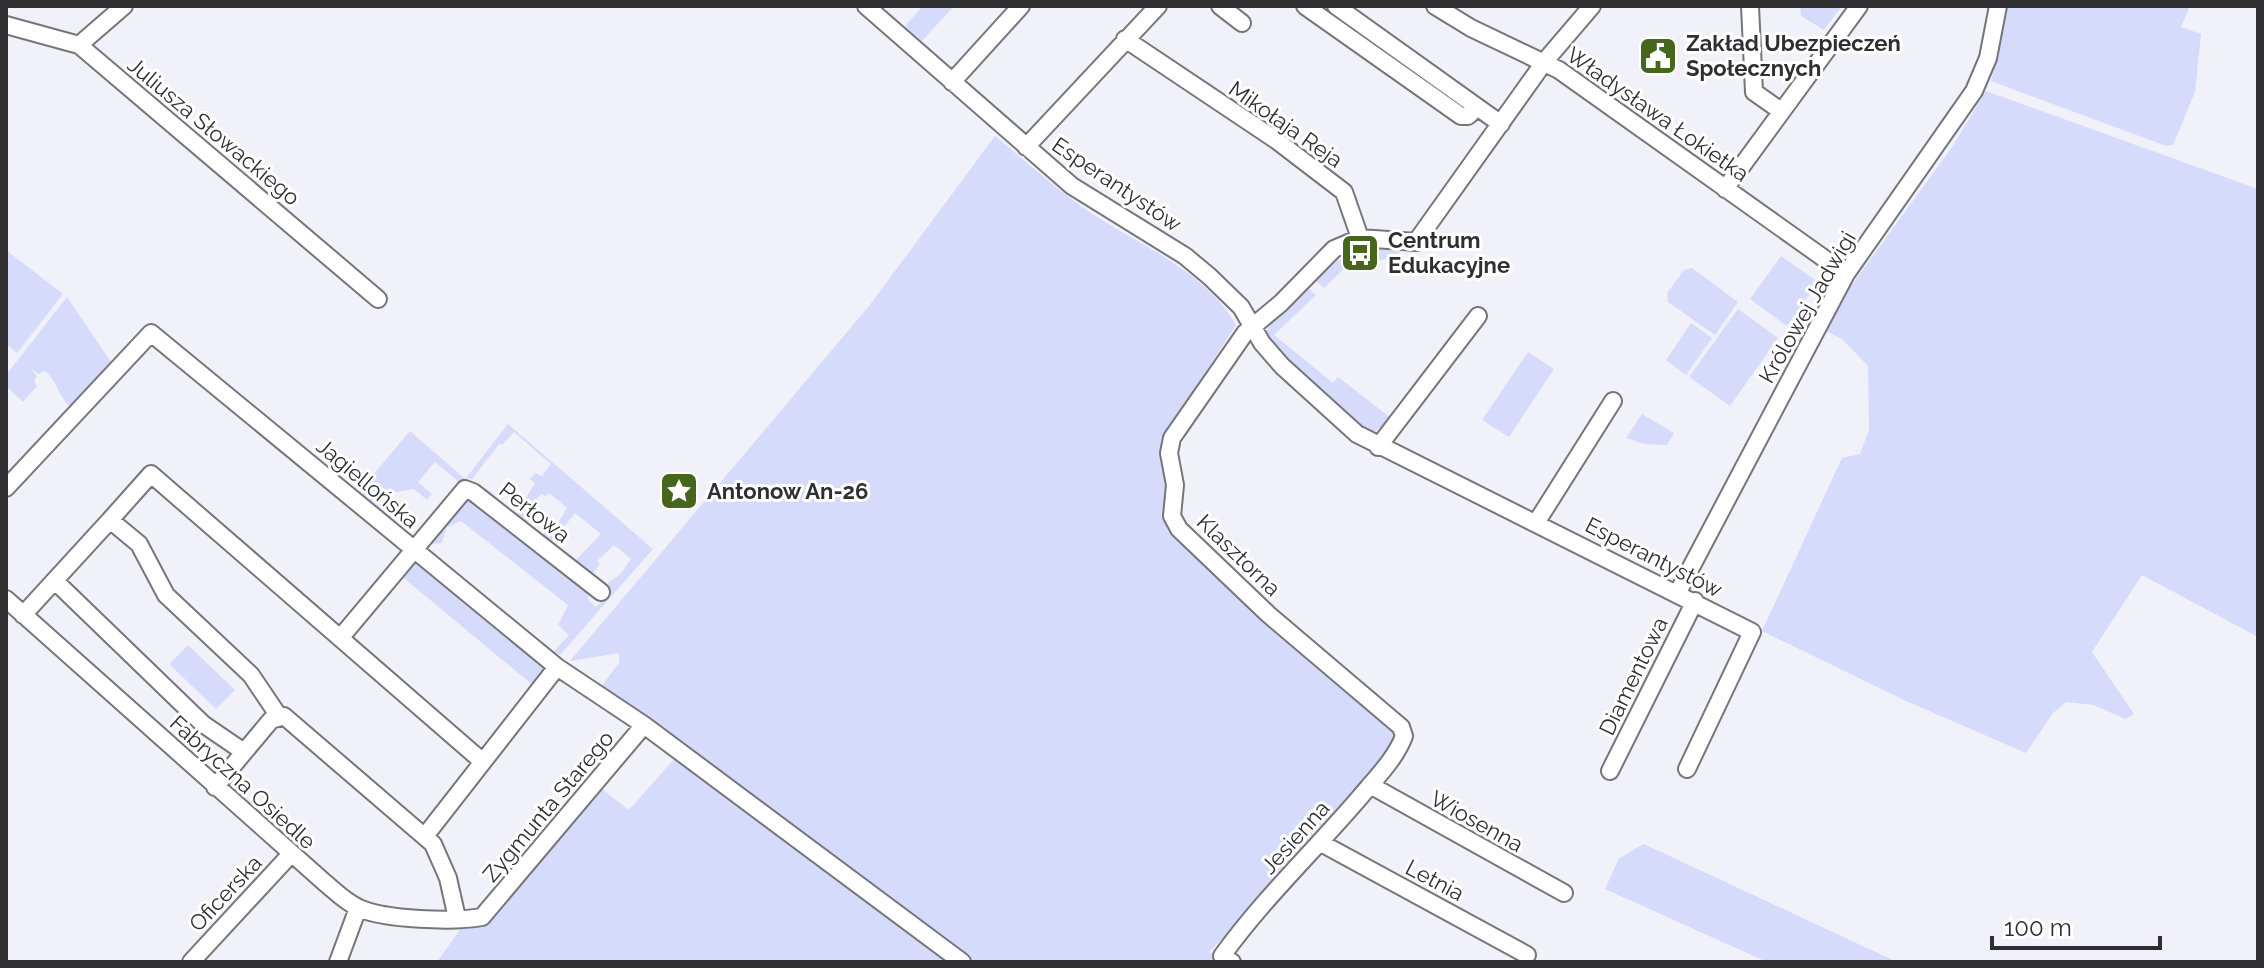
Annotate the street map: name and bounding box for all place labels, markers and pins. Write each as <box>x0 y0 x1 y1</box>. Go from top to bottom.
place label: Zakład Ubezpieczeń Społecznych <box>1686 30 1901 81</box>
public building icon: Zakład Ubezpieczeń Społecznych <box>1637 35 1679 77</box>
place label: Centrum Edukacyjne <box>1388 227 1510 278</box>
bus stop icon: Centrum Edukacyjne <box>1339 232 1381 274</box>
place icon: Antonow An-26 <box>658 470 700 512</box>
place label: Antonow An-26 <box>707 478 868 504</box>

